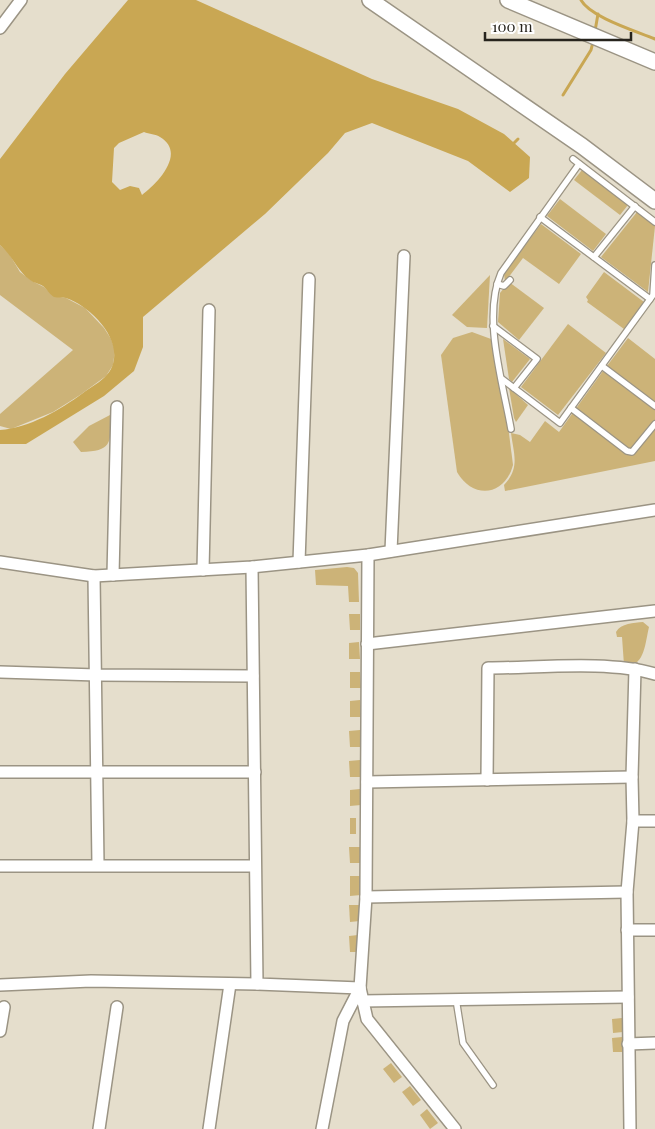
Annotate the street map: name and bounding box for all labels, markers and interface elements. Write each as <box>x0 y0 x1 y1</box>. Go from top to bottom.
scale bar <box>485 10 631 42</box>
text: 100 m <box>492 16 533 36</box>

